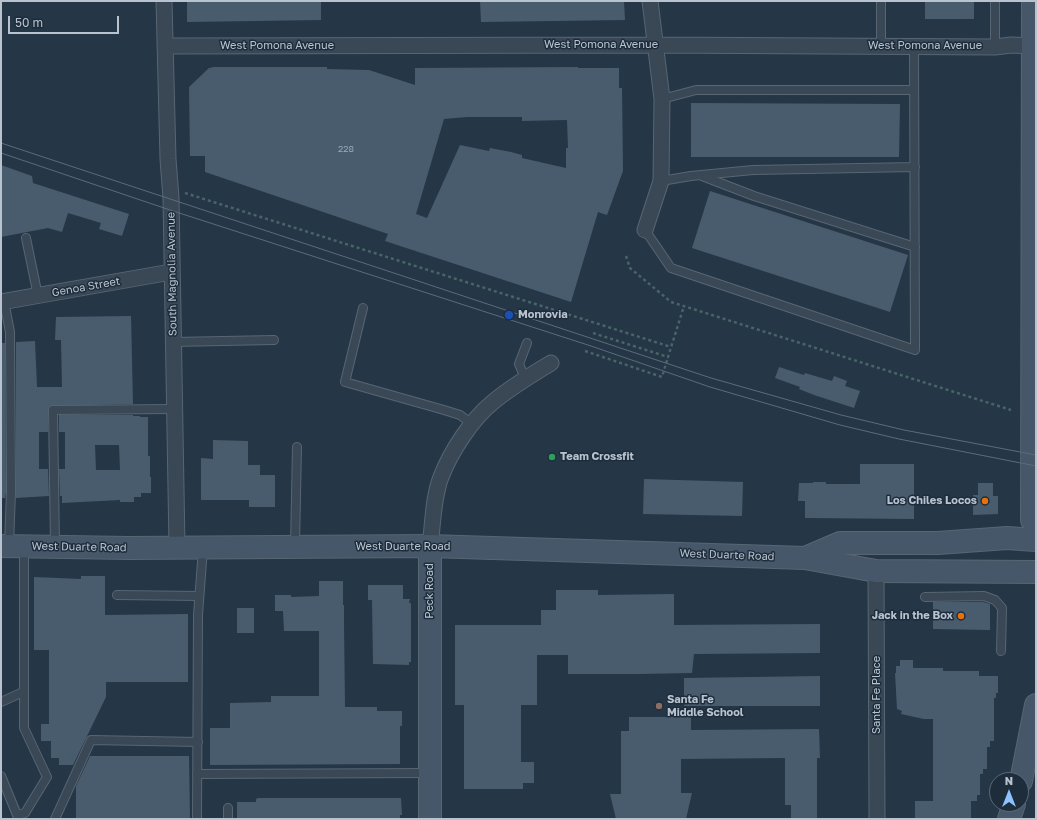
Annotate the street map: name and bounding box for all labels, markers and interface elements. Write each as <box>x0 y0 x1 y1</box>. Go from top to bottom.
scale bar <box>10 8 121 34</box>
text: 50 m <box>15 15 43 30</box>
street label: West Pomona Avenue <box>544 38 658 52</box>
street label: West Pomona Avenue <box>220 39 334 53</box>
street label: West Pomona Avenue <box>868 39 982 53</box>
house number: 228 <box>338 144 354 154</box>
street label: South Magnolia Avenue <box>164 212 180 336</box>
street label: Genoa Street <box>51 275 121 299</box>
place label: Monrovia <box>518 308 568 322</box>
marker: Monrovia <box>503 309 515 321</box>
place label: Team Crossfit <box>560 450 634 464</box>
marker: Team Crossfit <box>547 452 557 462</box>
place label: Los Chiles Locos <box>887 494 977 508</box>
marker: Los Chiles Locos <box>980 496 990 506</box>
street label: West Duarte Road <box>31 540 127 554</box>
street label: West Duarte Road <box>355 540 451 554</box>
street label: West Duarte Road <box>679 547 775 563</box>
street label: Peck Road <box>423 563 437 619</box>
place label: Jack in the Box <box>872 609 953 623</box>
marker: Jack in the Box <box>956 611 966 621</box>
street label: Santa Fe Place <box>870 656 884 734</box>
place label: Santa Fe Middle School <box>667 693 743 719</box>
marker: Santa Fe Middle School <box>654 701 664 711</box>
north arrow <box>989 772 1029 812</box>
text: N <box>1005 774 1013 787</box>

